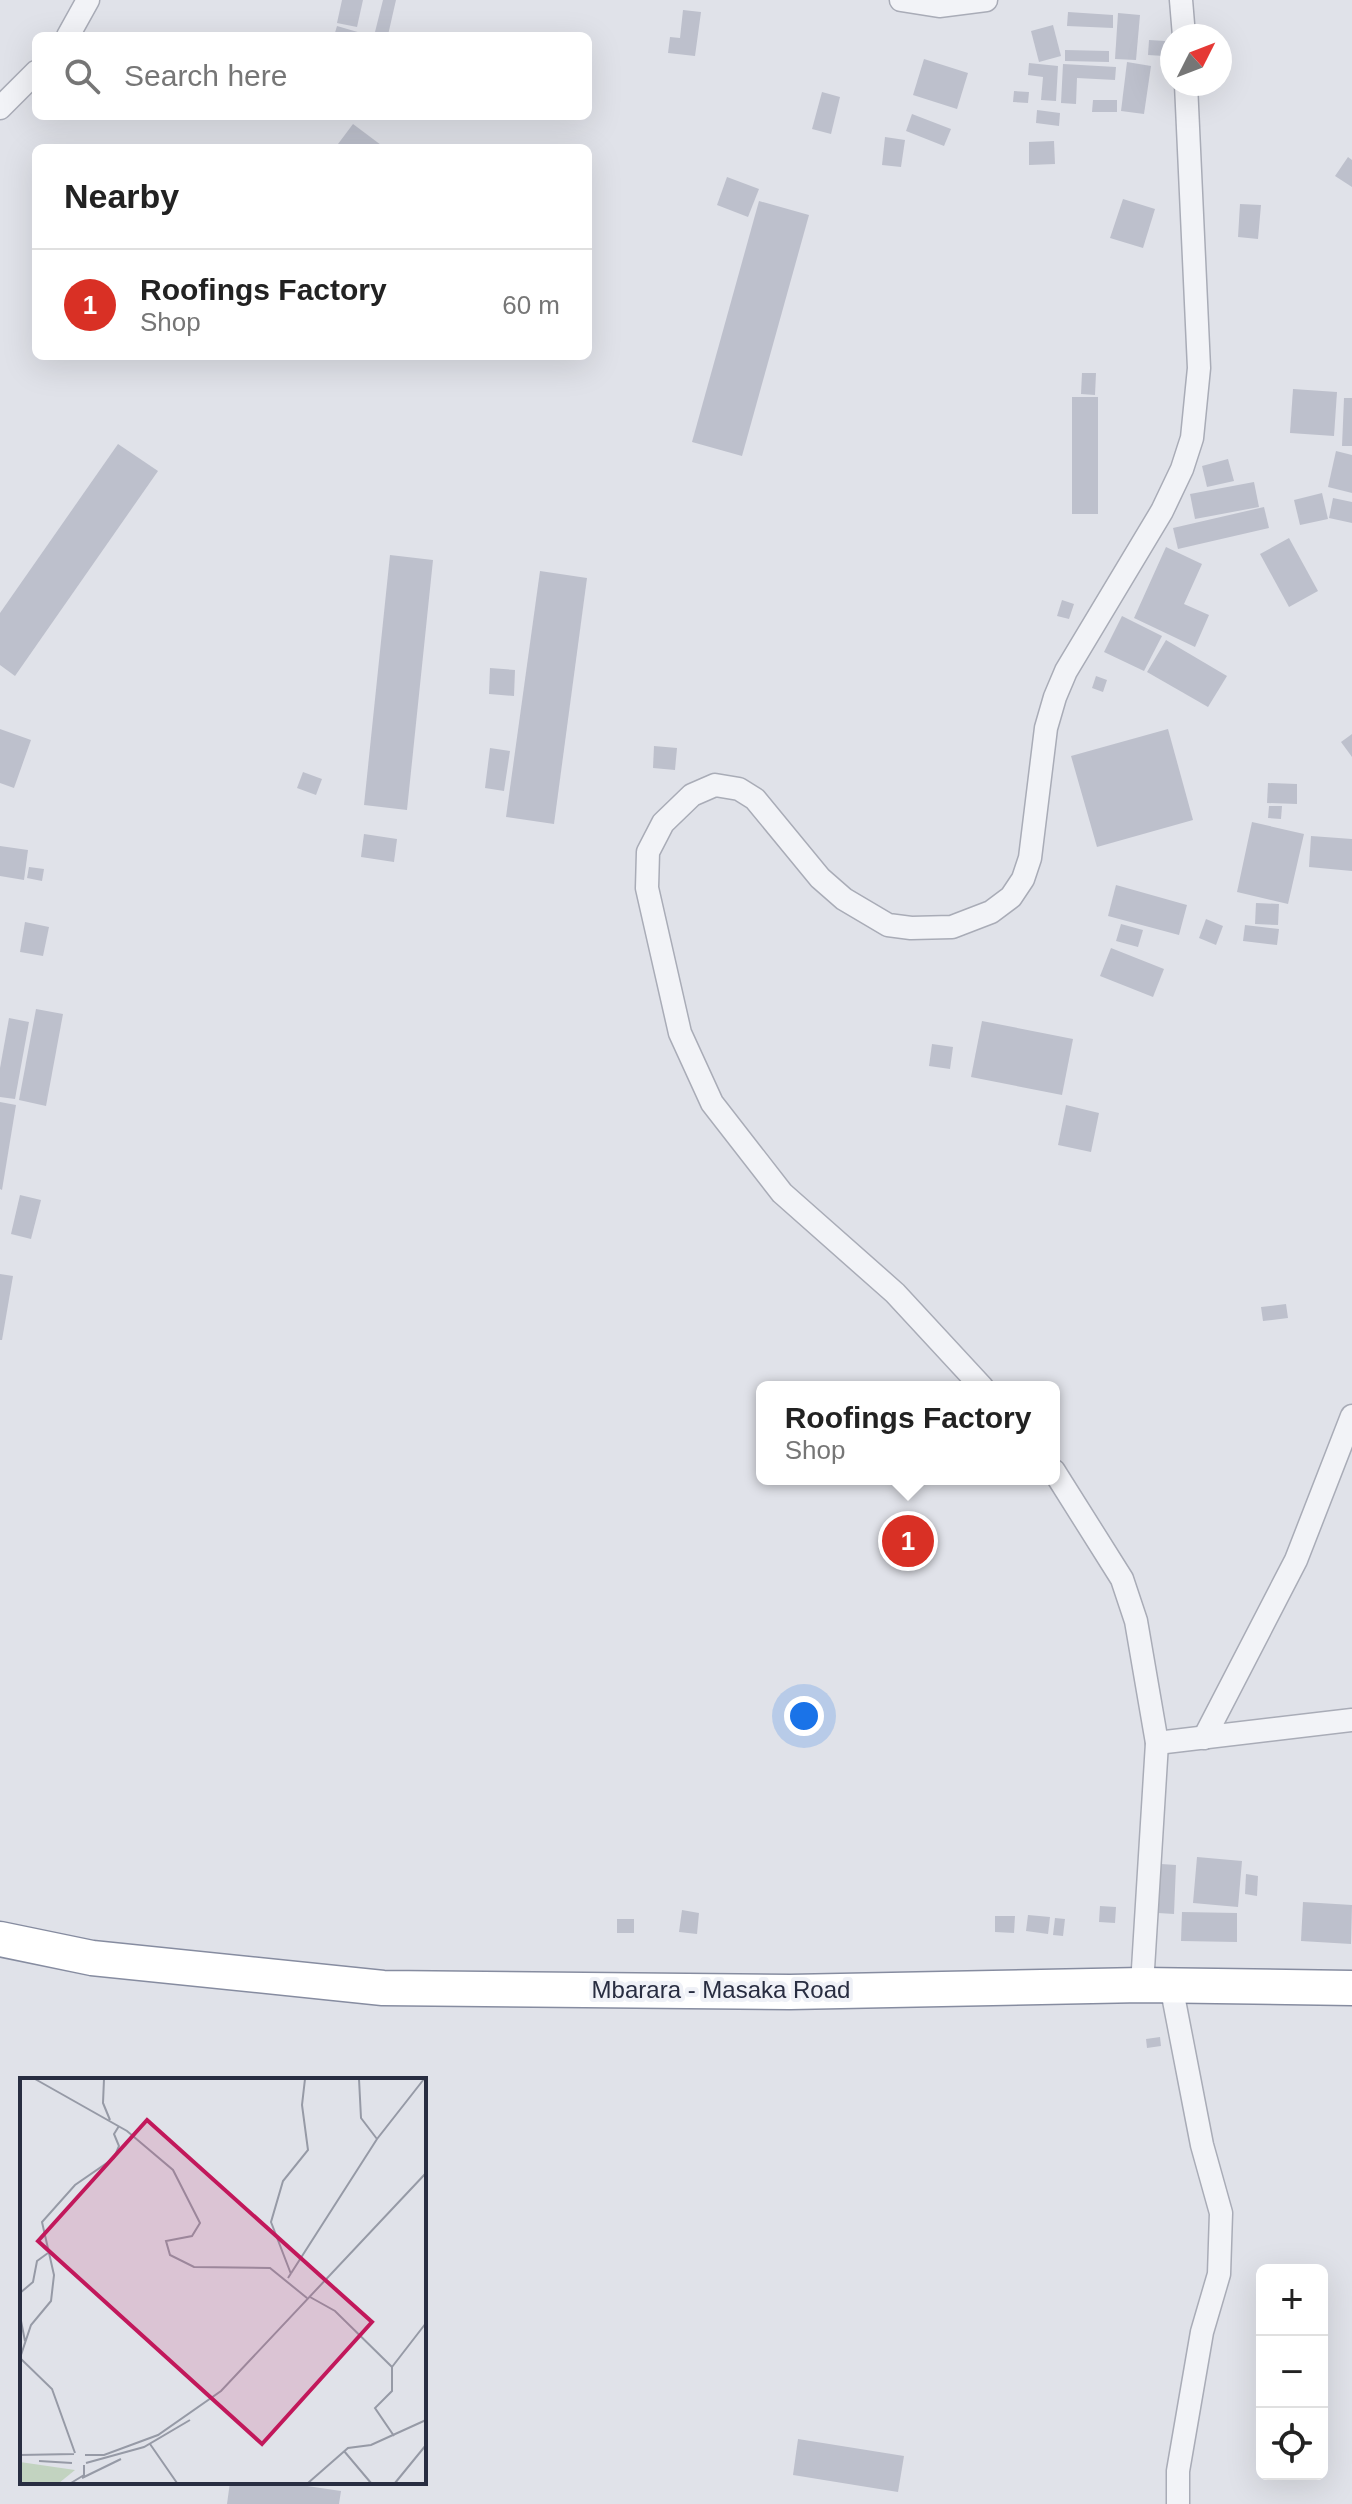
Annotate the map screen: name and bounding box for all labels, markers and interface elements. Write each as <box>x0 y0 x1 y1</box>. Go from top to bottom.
north arrow <box>1160 24 1232 96</box>
search box <box>32 32 592 120</box>
icon: search <box>60 54 104 98</box>
text: Search here <box>124 59 287 92</box>
text: Nearby <box>64 177 179 215</box>
text: Roofings Factory <box>140 273 387 306</box>
text: 1 <box>83 290 97 320</box>
text: 60 m <box>502 290 560 320</box>
text: Shop <box>140 307 201 337</box>
popup <box>756 1381 1060 1485</box>
text: Roofings Factory <box>785 1401 1031 1434</box>
text: Shop <box>785 1435 845 1465</box>
pin: 1 <box>882 1511 934 1571</box>
your location <box>784 1696 824 1736</box>
street label: Mbarara - Masaka Road <box>592 1976 850 2003</box>
inset map <box>20 2078 426 2484</box>
map controls <box>1256 2264 1328 2480</box>
button: + <box>1256 2264 1328 2336</box>
button: − <box>1256 2336 1328 2408</box>
button: locate <box>1256 2408 1328 2480</box>

